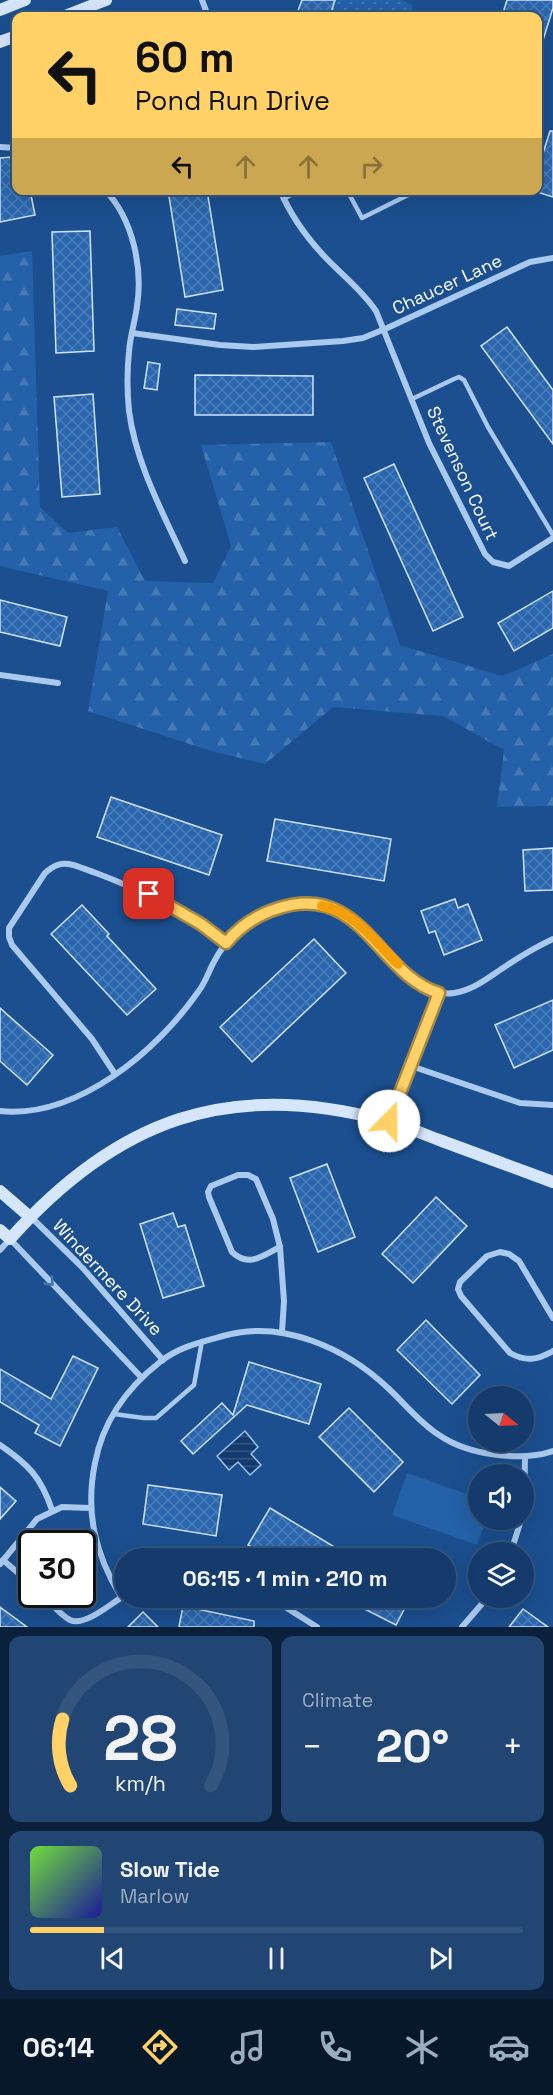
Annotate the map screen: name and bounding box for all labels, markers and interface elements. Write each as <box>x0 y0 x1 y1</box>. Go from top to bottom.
text: 60 m <box>135 31 235 84</box>
icon: left <box>36 36 114 114</box>
text: Pond Run Drive <box>135 83 330 118</box>
icon: left <box>166 150 199 183</box>
icon: ahead <box>229 150 262 183</box>
icon: ahead <box>292 150 325 183</box>
icon: right <box>355 150 388 183</box>
street label: Chaucer Lane <box>388 249 506 319</box>
street label: Stevenson Court <box>422 402 504 544</box>
pin <box>123 868 174 919</box>
icon: arrive <box>132 877 165 910</box>
position arrow <box>357 1089 421 1153</box>
street label: Windermere Drive <box>48 1214 168 1340</box>
one-way arrow <box>43 1275 54 1285</box>
north arrow <box>468 1386 534 1452</box>
map controls <box>468 1386 534 1608</box>
button: sound <box>468 1464 534 1530</box>
speed limit sign: 30 <box>18 1530 96 1608</box>
button: layers <box>468 1542 534 1608</box>
text: 06:15 · 1 min · 210 m <box>183 1564 387 1592</box>
text: Climate <box>302 1687 373 1713</box>
text: 28 <box>103 1699 178 1778</box>
text: 20° <box>376 1718 449 1775</box>
text: − <box>302 1726 322 1768</box>
text: + <box>503 1726 523 1768</box>
text: km/h <box>115 1770 166 1797</box>
text: Slow Tide <box>120 1855 220 1883</box>
text: Marlow <box>120 1883 189 1909</box>
icon: previous <box>96 1942 129 1975</box>
icon: pause <box>260 1942 293 1975</box>
icon: next <box>424 1942 457 1975</box>
icon: directions <box>139 2026 181 2068</box>
icon: music <box>227 2026 269 2068</box>
icon: phone <box>314 2026 356 2068</box>
icon: climate <box>401 2026 443 2068</box>
icon: car <box>488 2026 530 2068</box>
text: 06:14 <box>23 2030 94 2065</box>

